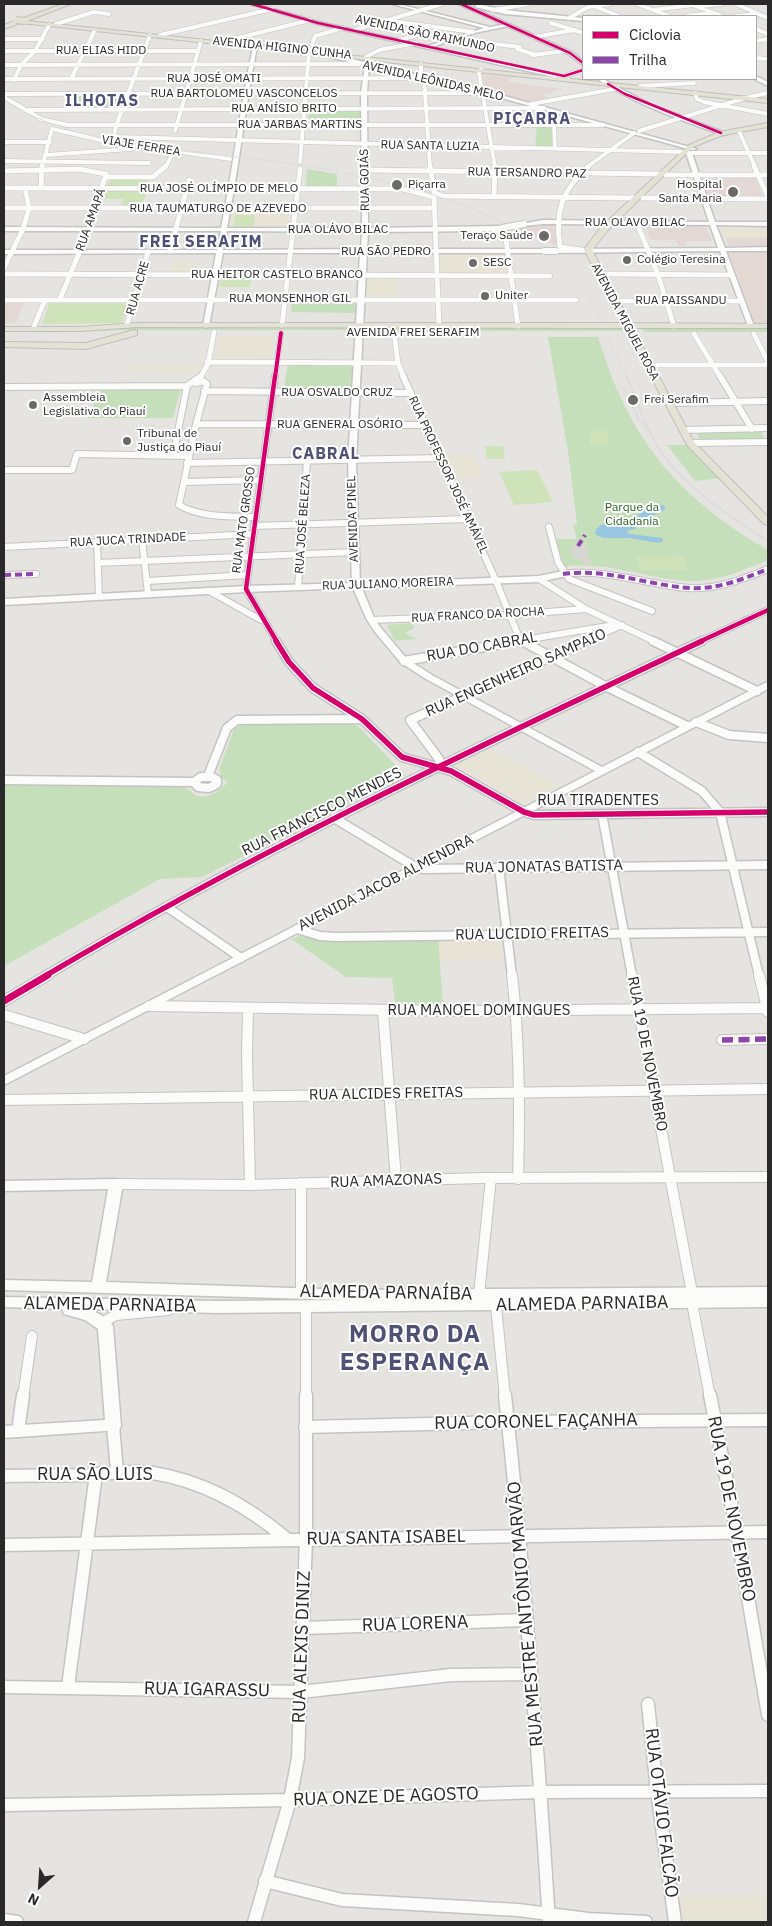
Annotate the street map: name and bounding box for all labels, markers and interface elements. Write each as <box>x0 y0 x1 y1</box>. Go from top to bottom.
street label: AVENIDA SÃO RAIMUNDO <box>354 12 496 56</box>
legend <box>582 15 757 80</box>
text: Ciclovia <box>629 25 681 44</box>
street label: AVENIDA HIGINO CUNHA <box>212 34 352 62</box>
street label: RUA ELIAS HIDD <box>56 44 146 58</box>
text: Trilha <box>629 50 667 69</box>
street label: AVENIDA LEÔNIDAS MELO <box>361 58 505 104</box>
street label: RUA JOSÉ OMATI <box>167 72 261 86</box>
street label: RUA BARTOLOMEU VASCONCELOS <box>150 87 338 101</box>
district label: ILHOTAS <box>64 91 140 111</box>
street label: RUA ANÍSIO BRITO <box>231 102 337 116</box>
district label: PIÇARRA <box>492 109 572 129</box>
street label: RUA JARBAS MARTINS <box>238 118 362 132</box>
street label: VIAJE FERREA <box>101 133 181 159</box>
street label: RUA SANTA LUZIA <box>380 138 480 154</box>
street label: RUA GOIÁS <box>357 149 373 211</box>
street label: RUA TERSANDRO PAZ <box>467 165 587 181</box>
marker: Piçarra <box>390 178 404 192</box>
place label: Piçarra <box>408 178 446 192</box>
place label: Hospital Santa Maria <box>658 178 722 206</box>
street label: RUA JOSÉ OLÍMPIO DE MELO <box>140 182 298 196</box>
marker: Hospital Santa Maria <box>726 185 740 199</box>
street label: RUA AMAPÁ <box>73 187 109 253</box>
street label: RUA TAUMATURGO DE AZEVEDO <box>130 202 306 216</box>
street label: RUA OLAVO BILAC <box>585 216 685 230</box>
street label: RUA OLÁVO BILAC <box>288 223 388 237</box>
place label: Teraço Saúde <box>460 229 533 243</box>
marker: Teraço Saúde <box>537 229 551 243</box>
district label: FREI SERAFIM <box>138 232 264 252</box>
street label: RUA SÃO PEDRO <box>341 245 431 259</box>
place label: Colégio Teresina <box>637 253 726 267</box>
marker: Colégio Teresina <box>621 254 633 266</box>
place label: SESC <box>483 256 511 270</box>
marker: SESC <box>467 257 479 269</box>
street label: RUA ACRE <box>123 259 153 317</box>
street label: AVENIDA MIGUEL ROSA <box>588 261 662 383</box>
street label: RUA HEITOR CASTELO BRANCO <box>191 268 363 282</box>
place label: Uniter <box>495 289 528 303</box>
marker: Uniter <box>479 290 491 302</box>
street label: RUA MONSENHOR GIL <box>229 292 351 306</box>
street label: RUA PAISSANDU <box>635 294 727 308</box>
street label: AVENIDA FREI SERAFIM <box>347 326 479 340</box>
street label: RUA OSVALDO CRUZ <box>281 386 393 400</box>
place label: Assembleia Legislativa do Piauí <box>43 391 146 419</box>
marker: Frei Serafim <box>626 393 640 407</box>
place label: Frei Serafim <box>644 393 709 407</box>
street label: RUA PROFESSOR JOSÉ AMÁVEL <box>405 394 491 556</box>
marker: Assembleia Legislativa do Piauí <box>27 399 39 411</box>
street label: RUA GENERAL OSÓRIO <box>277 418 403 432</box>
place label: Tribunal de Justiça do Piauí <box>137 427 221 455</box>
marker: Tribunal de Justiça do Piauí <box>121 435 133 447</box>
district label: CABRAL <box>291 444 361 464</box>
street label: RUA MATO GROSSO <box>229 466 259 574</box>
street label: RUA JOSÉ BELEZA <box>292 474 314 574</box>
street label: AVENIDA PINEL <box>344 475 362 563</box>
park label: Parque da Cidadania <box>605 501 659 529</box>
street label: RUA JUCA TRINDADE <box>69 530 187 550</box>
street label: RUA JULIANO MOREIRA <box>322 575 454 593</box>
street label: RUA FRANCO DA ROCHA <box>411 604 545 626</box>
street label: RUA ENGENHEIRO SAMPAIO <box>423 625 609 721</box>
street label: RUA DO CABRAL <box>425 628 539 666</box>
street label: RUA FRANCISCO MENDES <box>239 764 405 860</box>
street label: RUA TIRADENTES <box>537 792 659 810</box>
street label: AVENIDA JACOB ALMENDRA <box>295 831 477 935</box>
street label: RUA JONATAS BATISTA <box>465 857 623 877</box>
street label: RUA LUCIDIO FREITAS <box>455 924 609 944</box>
street label: RUA 19 DE NOVEMBRO <box>623 975 671 1133</box>
street label: RUA MANOEL DOMINGUES <box>388 1002 570 1020</box>
street label: RUA ALCIDES FREITAS <box>309 1084 463 1104</box>
street label: RUA AMAZONAS <box>330 1170 442 1192</box>
street label: ALAMEDA PARNAÍBA <box>299 1281 473 1305</box>
street label: ALAMEDA PARNAIBA <box>495 1292 669 1316</box>
street label: ALAMEDA PARNAIBA <box>23 1293 197 1317</box>
district label: MORRO DA ESPERANÇA <box>339 1321 491 1377</box>
street label: RUA CORONEL FAÇANHA <box>434 1409 638 1435</box>
street label: RUA 19 DE NOVEMBRO <box>702 1414 760 1604</box>
street label: RUA SÃO LUIS <box>37 1464 153 1486</box>
street label: RUA MESTRE ANTÔNIO MARVÃO <box>504 1480 548 1748</box>
street label: RUA SANTA ISABEL <box>306 1526 466 1550</box>
street label: RUA ALEXIS DINIZ <box>289 1570 315 1724</box>
street label: RUA LORENA <box>361 1611 469 1637</box>
street label: RUA IGARASSU <box>144 1678 270 1702</box>
street label: RUA OTÁVIO FALCÃO <box>640 1727 682 1899</box>
street label: RUA ONZE DE AGOSTO <box>293 1783 479 1811</box>
north arrow <box>15 1861 65 1911</box>
text: N <box>25 1889 42 1910</box>

